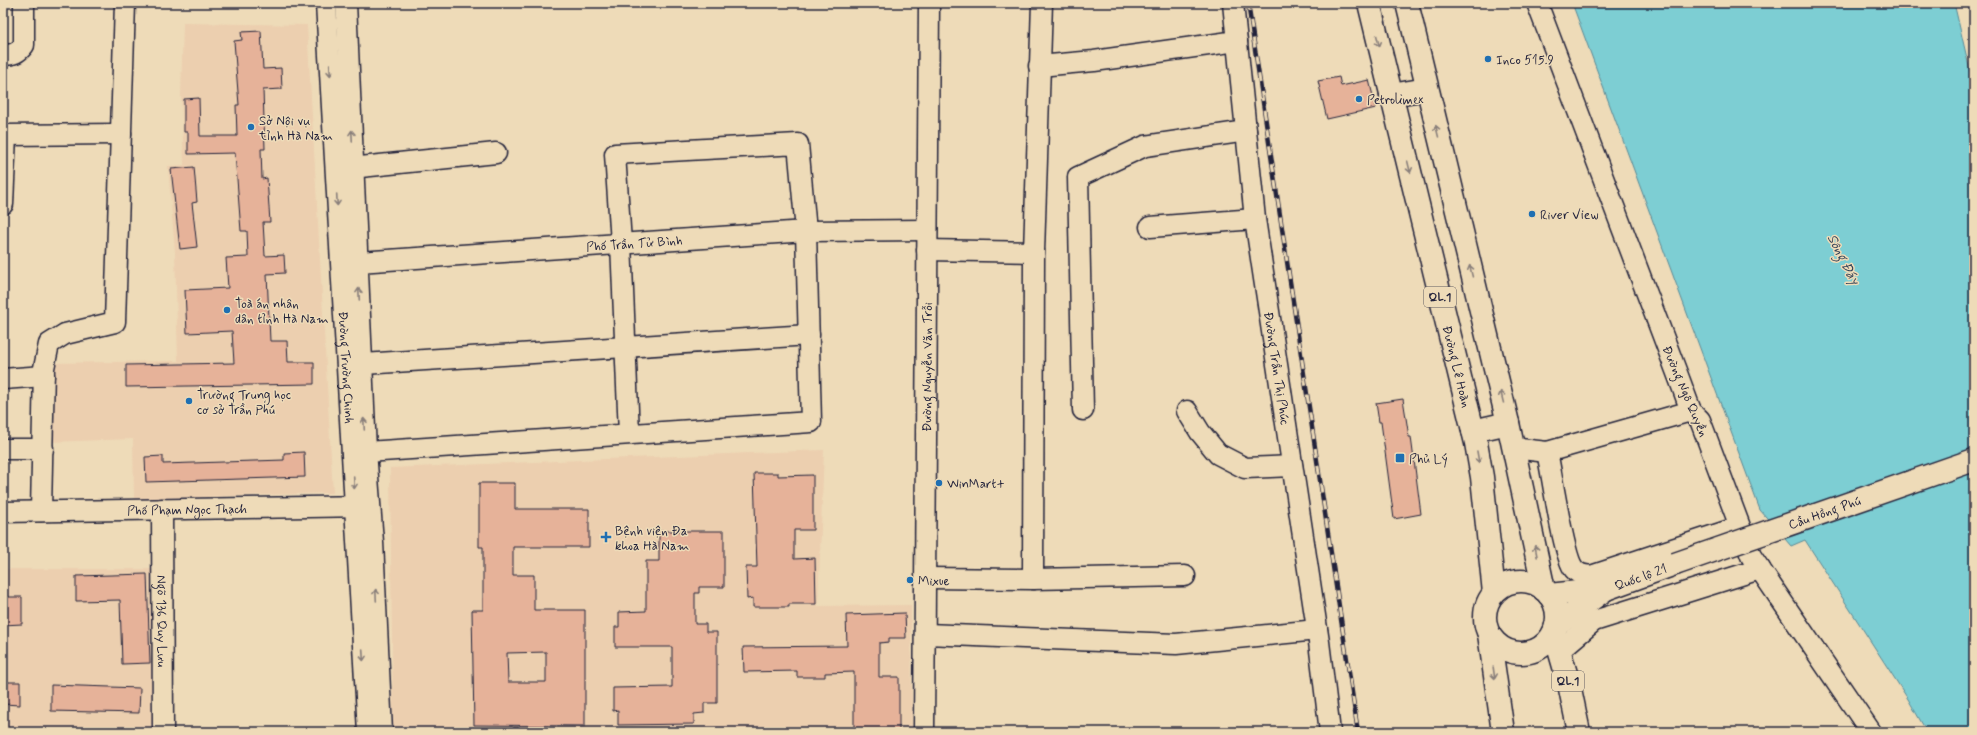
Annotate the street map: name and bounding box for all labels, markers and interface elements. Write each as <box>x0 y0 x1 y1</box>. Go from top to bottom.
one-way arrow <box>1375 34 1383 47</box>
place label: Inco 515.9 <box>1496 52 1554 69</box>
marker: Inco 515.9 <box>1483 54 1493 64</box>
one-way arrow <box>326 63 334 76</box>
place label: Petrolimex <box>1367 92 1424 109</box>
marker: Petrolimex <box>1354 94 1364 104</box>
place label: Sở Nội vụ tỉnh Hà Nam <box>258 113 333 145</box>
marker: Sở Nội vụ tỉnh Hà Nam <box>246 122 256 132</box>
one-way arrow <box>1433 125 1440 138</box>
one-way arrow <box>348 130 355 143</box>
one-way arrow <box>1405 160 1413 173</box>
one-way arrow <box>334 193 341 206</box>
place label: River View <box>1540 207 1599 224</box>
marker: River View <box>1527 209 1537 219</box>
water label: Sông Đáy <box>1821 231 1864 290</box>
street label: Phố Trần Tử Bình <box>586 233 683 256</box>
one-way arrow <box>1467 265 1474 278</box>
road number: QL.1 <box>1424 287 1456 307</box>
one-way arrow <box>355 288 362 301</box>
place label: Toà án nhân dân tỉnh Hà Nam <box>235 296 329 328</box>
street label: Đường Nguyễn Văn Trỗi <box>919 302 938 432</box>
marker: Toà án nhân dân tỉnh Hà Nam <box>222 305 232 315</box>
street label: Đường Trường Chinh <box>333 311 357 424</box>
street label: Đường Trần Thị Phúc <box>1259 311 1293 426</box>
street label: Đường Lê Hoàn <box>1438 324 1474 410</box>
street label: Đường Ngô Quyền <box>1656 343 1711 441</box>
place label: Trường Trung học cơ sở Trần Phú <box>197 387 291 419</box>
one-way arrow <box>1497 391 1505 404</box>
marker: Trường Trung học cơ sở Trần Phú <box>184 396 194 406</box>
one-way arrow <box>361 418 368 431</box>
one-way arrow <box>1474 450 1482 463</box>
place label: Phủ Lý <box>1409 451 1448 468</box>
marker: Phủ Lý <box>1394 452 1406 464</box>
one-way arrow <box>350 476 357 489</box>
place label: WinMart+ <box>947 476 1005 493</box>
marker: WinMart+ <box>934 478 944 488</box>
street label: Cầu Hồng Phú <box>1786 493 1863 534</box>
street label: Phố Phạm Ngọc Thạch <box>127 501 247 520</box>
place label: Bệnh viện Đa khoa Hà Nam <box>615 523 689 555</box>
marker: Bệnh viện Đa khoa Hà Nam <box>600 531 612 543</box>
one-way arrow <box>1532 545 1540 558</box>
street label: Quốc lộ 21 <box>1612 561 1670 595</box>
place label: Mixue <box>918 573 950 590</box>
street label: Ngõ 136 Quy Lưu <box>150 575 170 667</box>
marker: Mixue <box>905 575 915 585</box>
one-way arrow <box>372 589 379 602</box>
one-way arrow <box>360 648 367 661</box>
one-way arrow <box>1490 666 1498 679</box>
road number: QL.1 <box>1552 671 1584 691</box>

